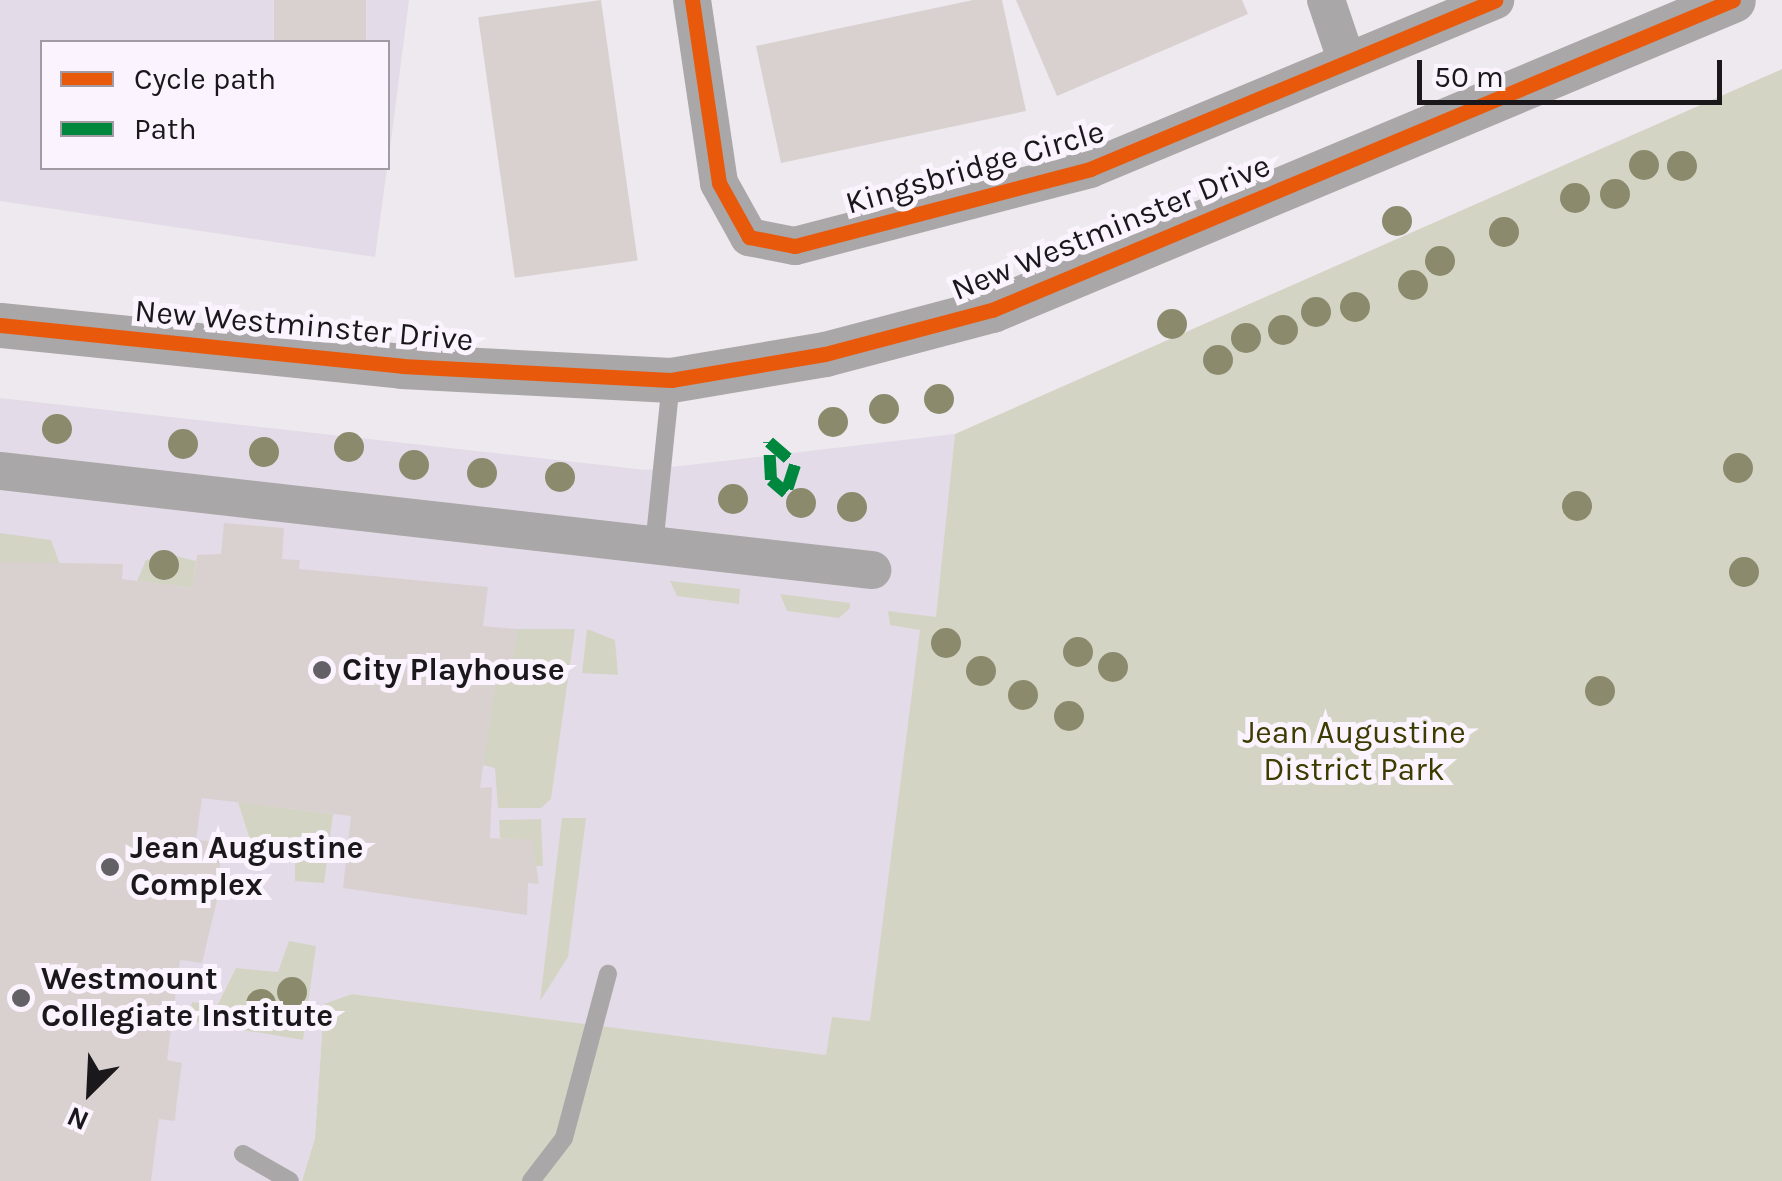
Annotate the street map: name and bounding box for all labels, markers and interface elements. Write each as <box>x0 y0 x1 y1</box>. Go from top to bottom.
legend <box>40 40 390 170</box>
scale bar <box>1422 40 1727 102</box>
text: 50 m <box>1434 59 1504 95</box>
text: Cycle path <box>134 61 276 97</box>
text: Path <box>134 111 197 147</box>
street label: Kingsbridge Circle <box>841 113 1109 223</box>
street label: New Westminster Drive <box>946 147 1276 309</box>
street label: New Westminster Drive <box>133 292 475 360</box>
place label: City Playhouse <box>342 651 565 689</box>
marker: City Playhouse <box>311 659 333 681</box>
park label: Jean Augustine District Park <box>1242 715 1466 790</box>
place label: Jean Augustine Complex <box>130 830 364 905</box>
marker: Jean Augustine Complex <box>99 856 121 878</box>
place label: Westmount Collegiate Institute <box>41 961 333 1036</box>
marker: Westmount Collegiate Institute <box>10 987 32 1009</box>
north arrow <box>40 1041 140 1141</box>
text: N <box>62 1100 93 1138</box>

